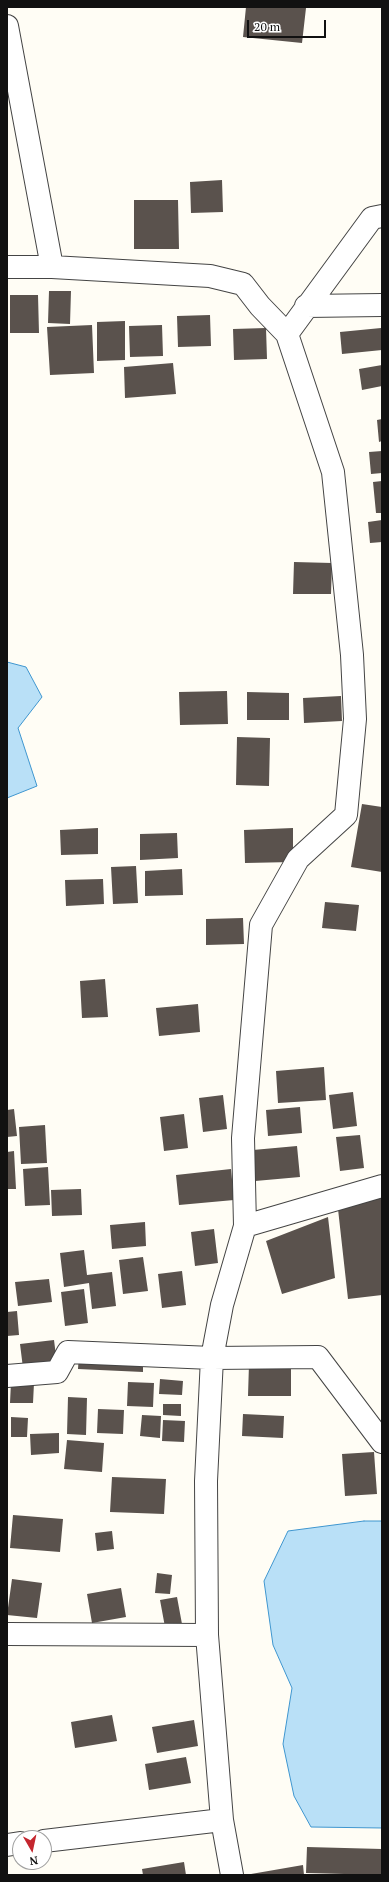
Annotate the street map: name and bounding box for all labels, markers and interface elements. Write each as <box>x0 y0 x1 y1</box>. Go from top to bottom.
scale bar <box>249 12 328 38</box>
text: 20 m <box>254 19 280 34</box>
north arrow <box>12 1830 52 1870</box>
text: N <box>29 1853 39 1868</box>

